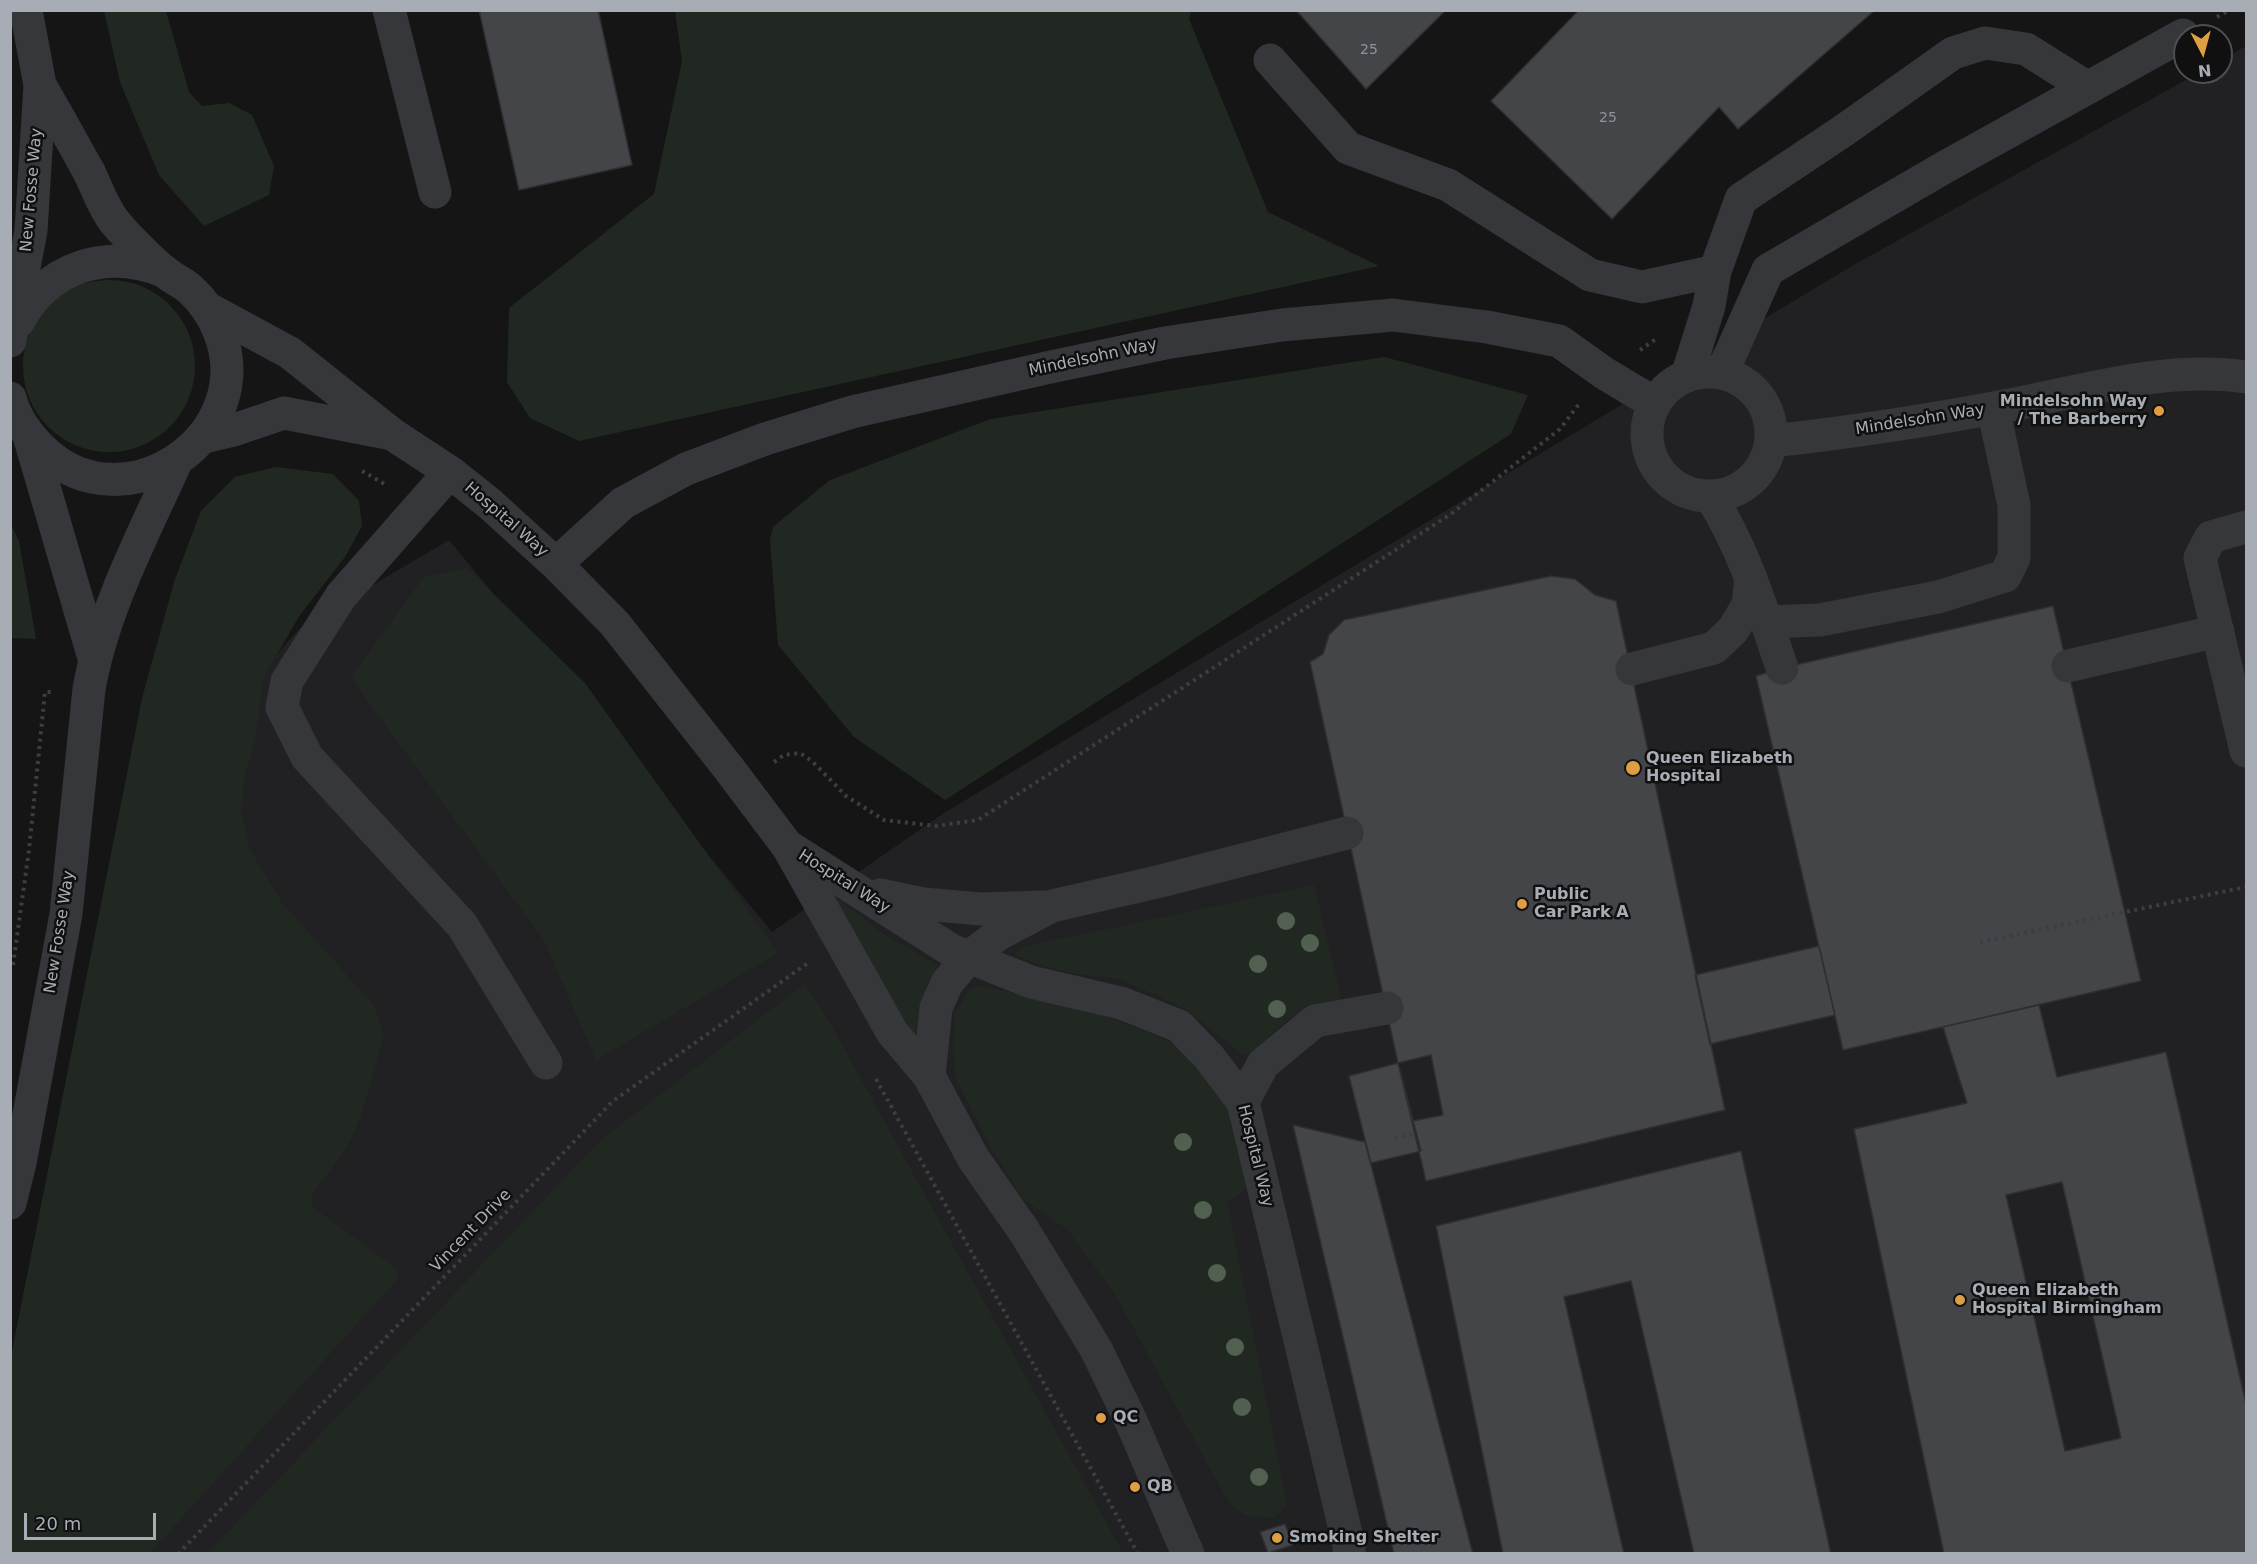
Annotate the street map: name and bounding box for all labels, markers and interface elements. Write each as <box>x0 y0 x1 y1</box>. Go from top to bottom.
north arrow <box>2173 24 2233 84</box>
house number: 25 <box>1360 42 1378 58</box>
text: N <box>2197 60 2212 81</box>
house number: 25 <box>1599 110 1617 126</box>
street label: New Fosse Way <box>17 127 47 253</box>
street label: Mindelsohn Way <box>1027 335 1159 381</box>
place label: Mindelsohn Way / The Barberry <box>2000 392 2147 430</box>
street label: Mindelsohn Way <box>1854 400 1986 440</box>
marker: Mindelsohn Way / The Barberry <box>2152 404 2166 418</box>
street label: Hospital Way <box>460 478 552 562</box>
place label: Queen Elizabeth Hospital <box>1646 749 1793 787</box>
marker: Queen Elizabeth Hospital <box>1624 759 1642 777</box>
street label: Hospital Way <box>795 846 893 918</box>
street label: New Fosse Way <box>41 869 79 995</box>
place label: Public Car Park A <box>1534 885 1629 923</box>
marker: Public Car Park A <box>1515 897 1529 911</box>
street label: Hospital Way <box>1233 1103 1277 1209</box>
street label: Vincent Drive <box>427 1185 515 1277</box>
place label: Queen Elizabeth Hospital Birmingham <box>1972 1281 2162 1319</box>
marker: Queen Elizabeth Hospital Birmingham <box>1953 1293 1967 1307</box>
place label: QC <box>1113 1408 1138 1428</box>
marker: QC <box>1094 1411 1108 1425</box>
place label: QB <box>1147 1477 1173 1497</box>
marker: QB <box>1128 1480 1142 1494</box>
scale bar <box>27 1501 159 1539</box>
text: 20 m <box>35 1513 81 1534</box>
place label: Smoking Shelter <box>1289 1528 1438 1548</box>
marker: Smoking Shelter <box>1270 1531 1284 1545</box>

